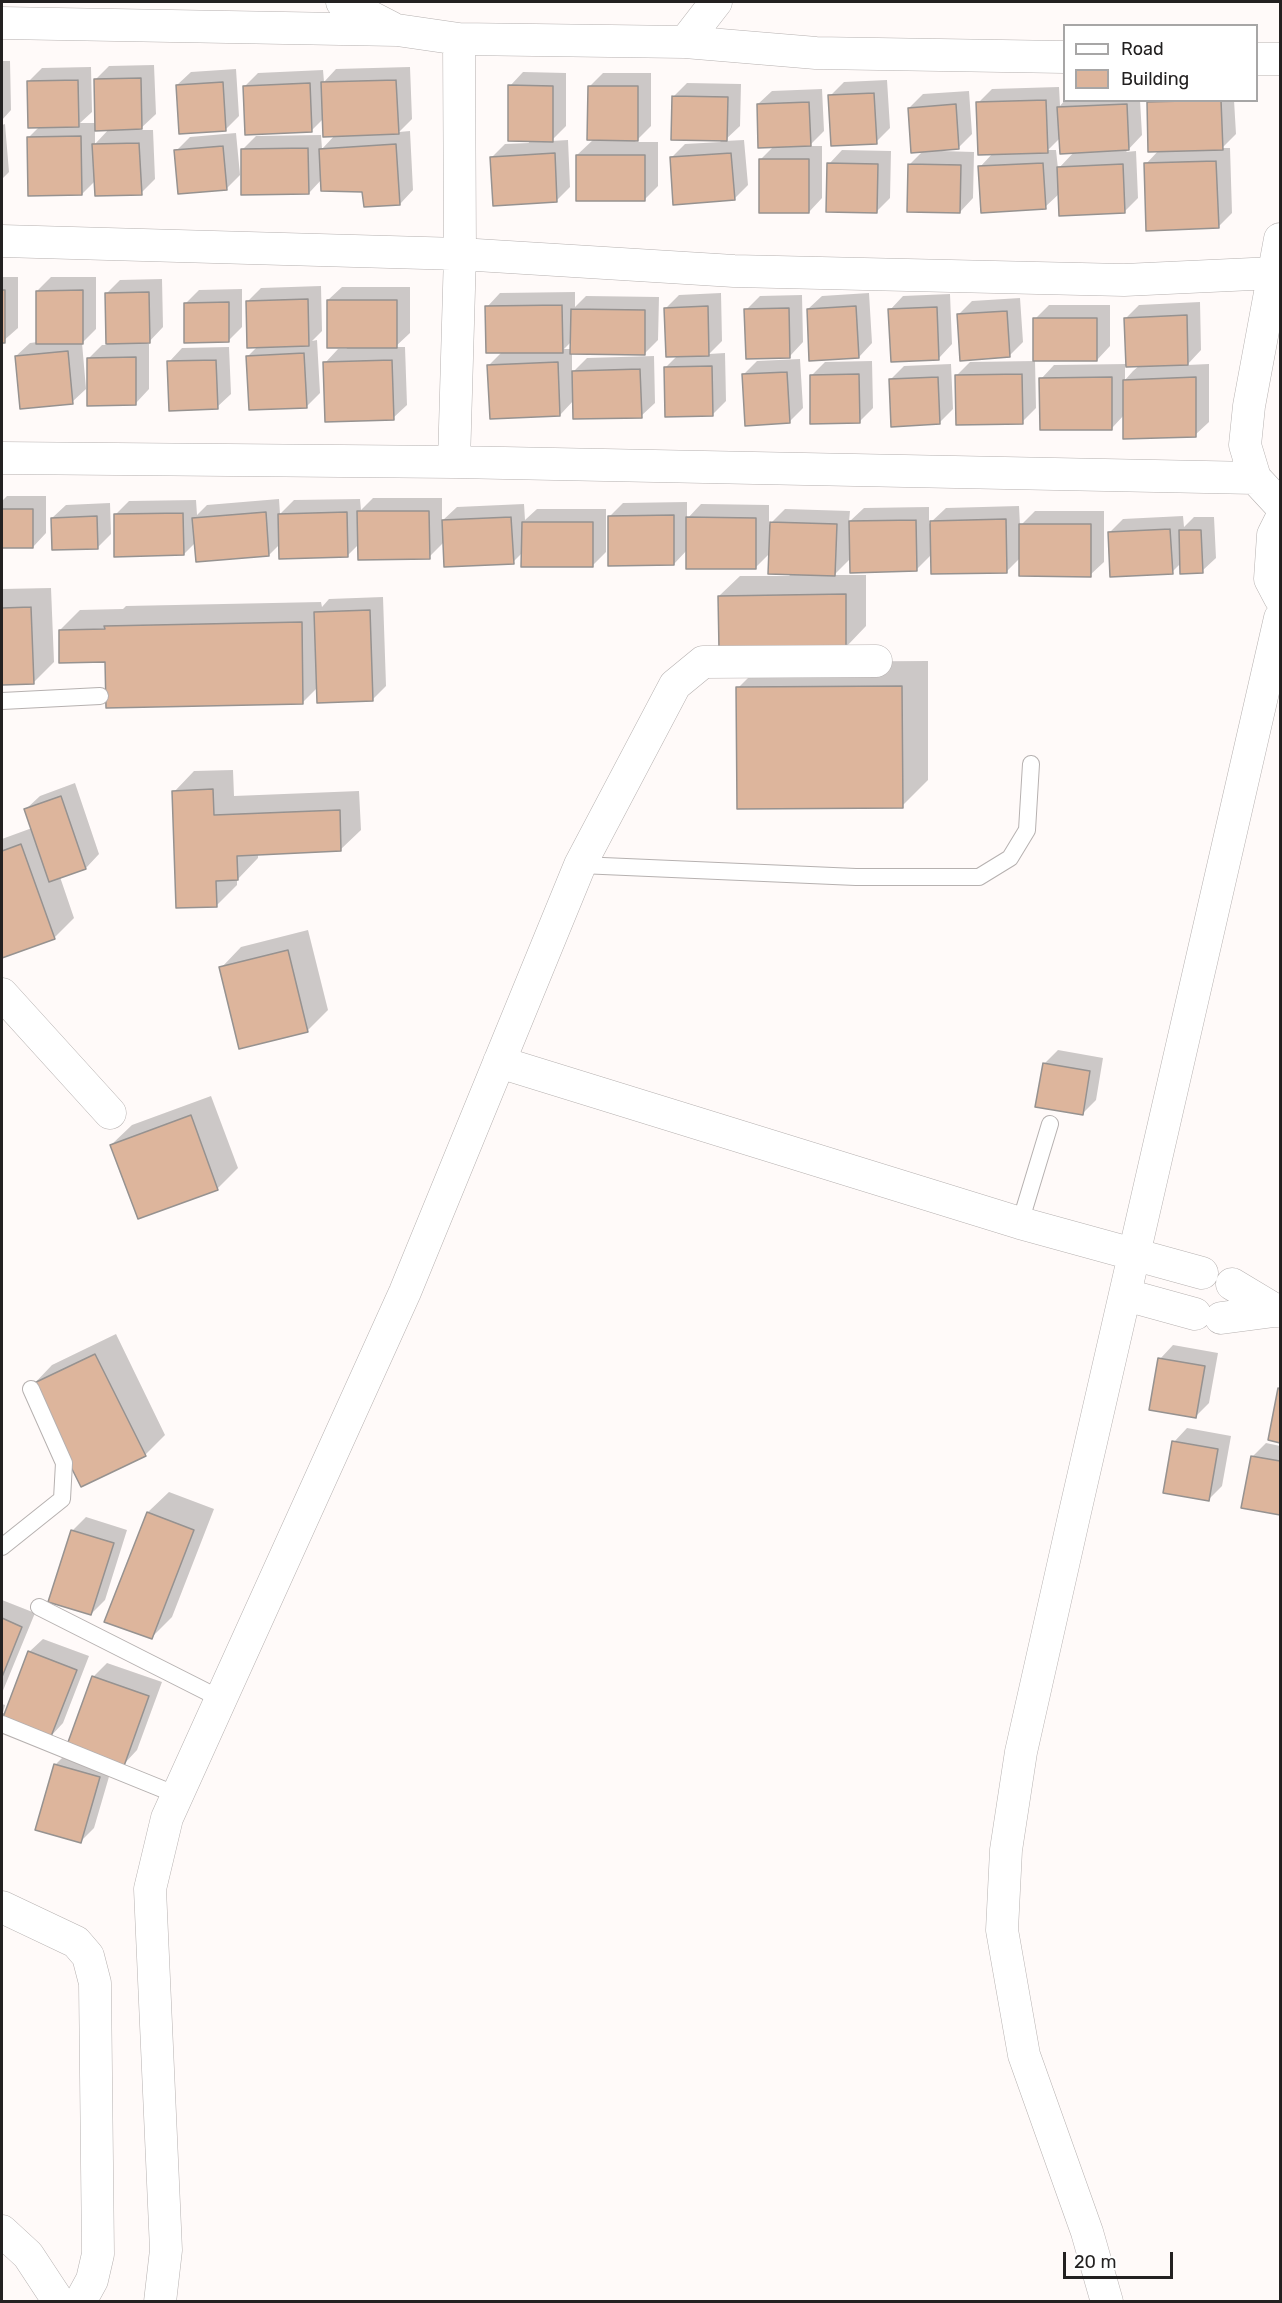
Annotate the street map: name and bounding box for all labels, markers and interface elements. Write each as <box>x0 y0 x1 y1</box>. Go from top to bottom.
legend <box>1063 24 1258 102</box>
text: Road <box>1121 38 1164 60</box>
text: Building <box>1121 68 1189 90</box>
scale bar <box>1066 2240 1176 2278</box>
text: 20 m <box>1074 2251 1116 2273</box>

